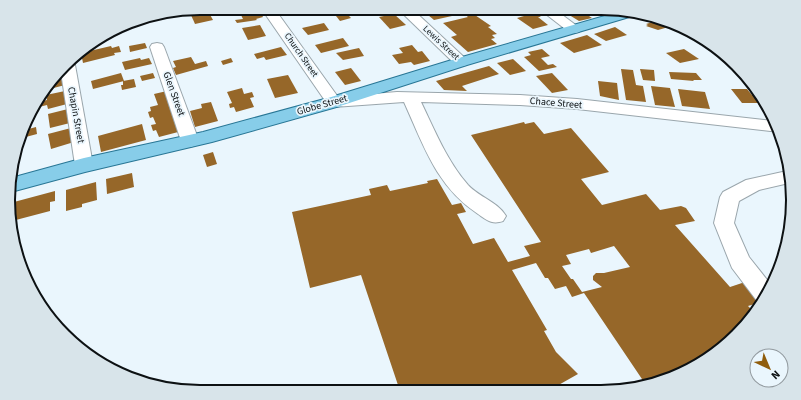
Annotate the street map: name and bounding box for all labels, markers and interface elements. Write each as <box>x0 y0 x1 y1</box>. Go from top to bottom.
street label: Lewis Street <box>420 23 462 63</box>
street label: Church Street <box>281 30 321 80</box>
street label: Glen Street <box>160 70 189 119</box>
street label: Chapin Street <box>64 86 88 145</box>
street label: Globe Street <box>295 91 349 119</box>
street label: Chace Street <box>529 94 583 112</box>
north arrow <box>749 348 789 388</box>
text: N <box>768 367 783 383</box>

